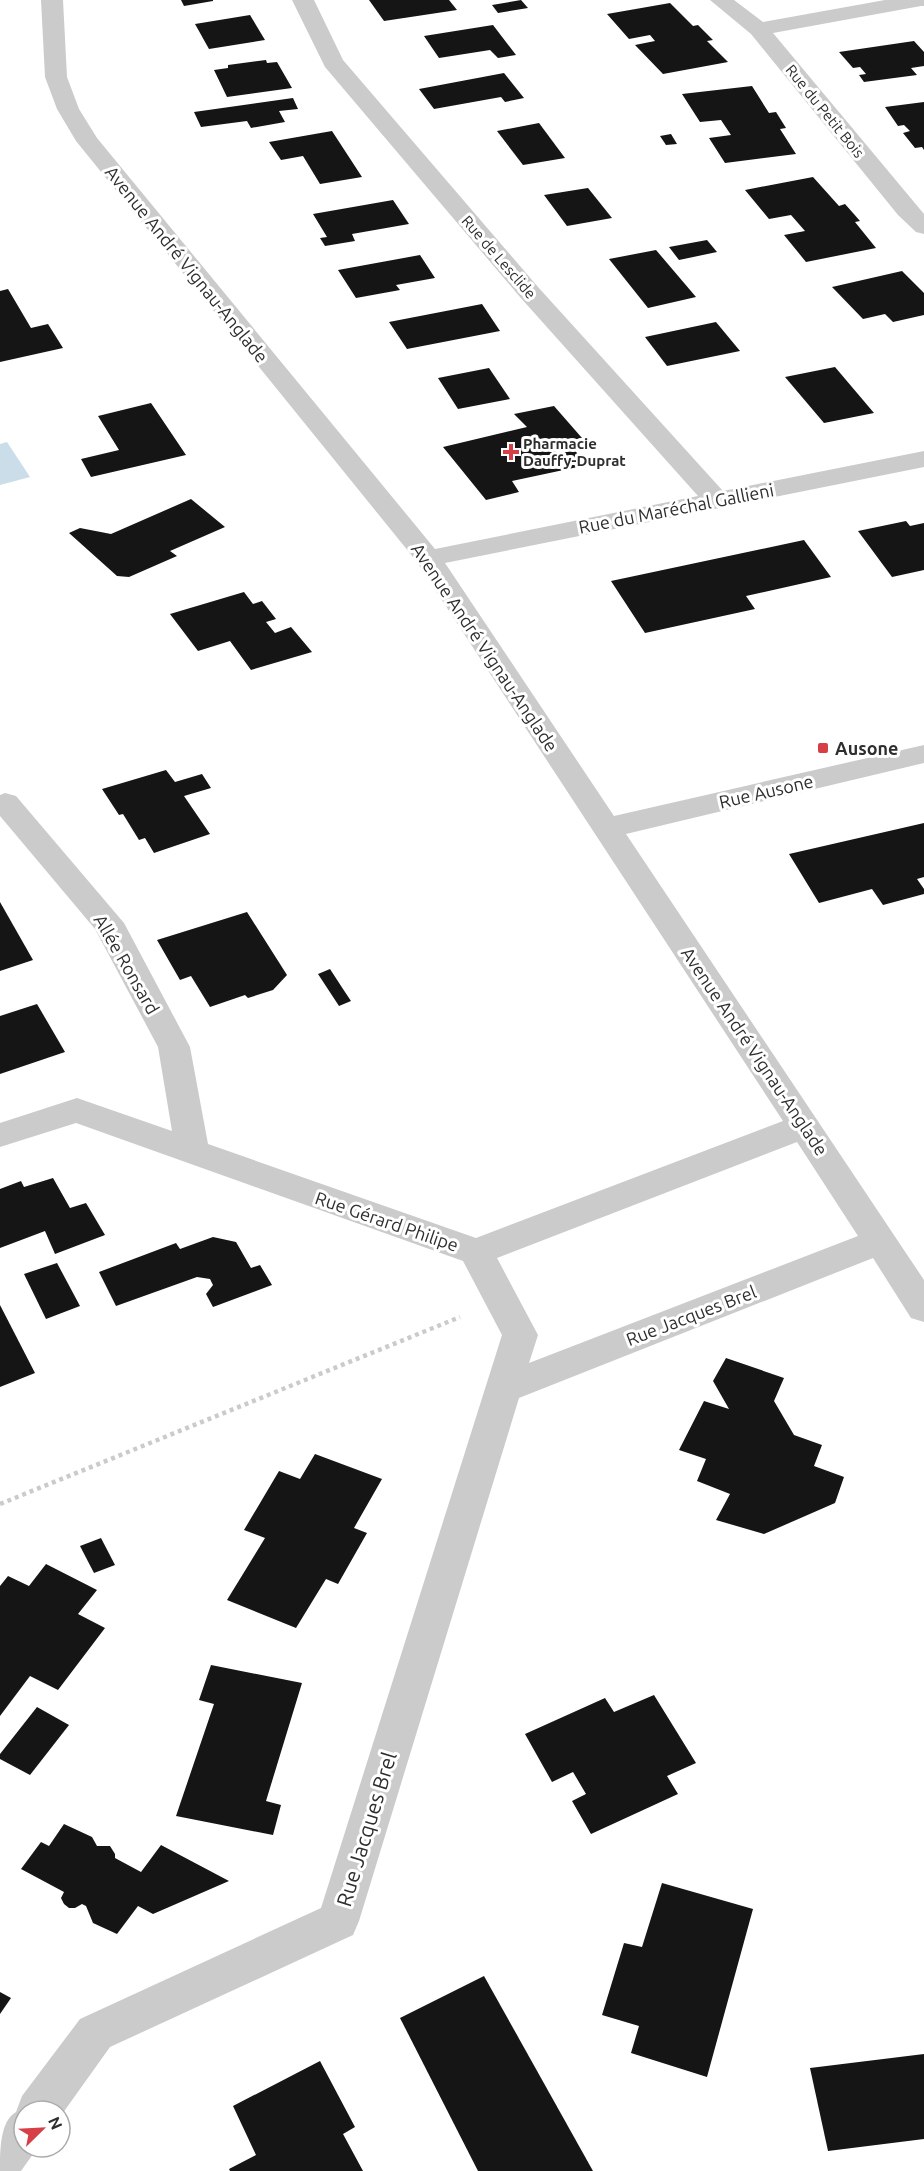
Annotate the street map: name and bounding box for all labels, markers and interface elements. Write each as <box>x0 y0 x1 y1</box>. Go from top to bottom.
street label: Rue du Petit Bois <box>782 61 868 161</box>
street label: Avenue André Vignau-Anglade <box>102 162 272 366</box>
street label: Rue de Lesclide <box>458 212 540 302</box>
place label: Pharmacie Dauffy-Duprat <box>523 435 626 469</box>
marker: Pharmacie Dauffy-Duprat <box>504 445 518 459</box>
street label: Rue du Maréchal Gallieni <box>577 479 775 537</box>
street label: Avenue André Vignau-Anglade <box>408 539 562 755</box>
place label: Ausone <box>835 738 898 758</box>
marker: Ausone <box>816 741 830 755</box>
street label: Rue Ausone <box>717 770 815 812</box>
street label: Allée Ronsard <box>90 911 164 1017</box>
street label: Avenue André Vignau-Anglade <box>678 943 832 1159</box>
street label: Rue Gérard Philipe <box>313 1187 461 1255</box>
street label: Rue Jacques Brel <box>623 1281 759 1349</box>
street label: Rue Jacques Brel <box>331 1749 401 1909</box>
north arrow <box>12 2099 72 2159</box>
text: N <box>45 2114 66 2132</box>

